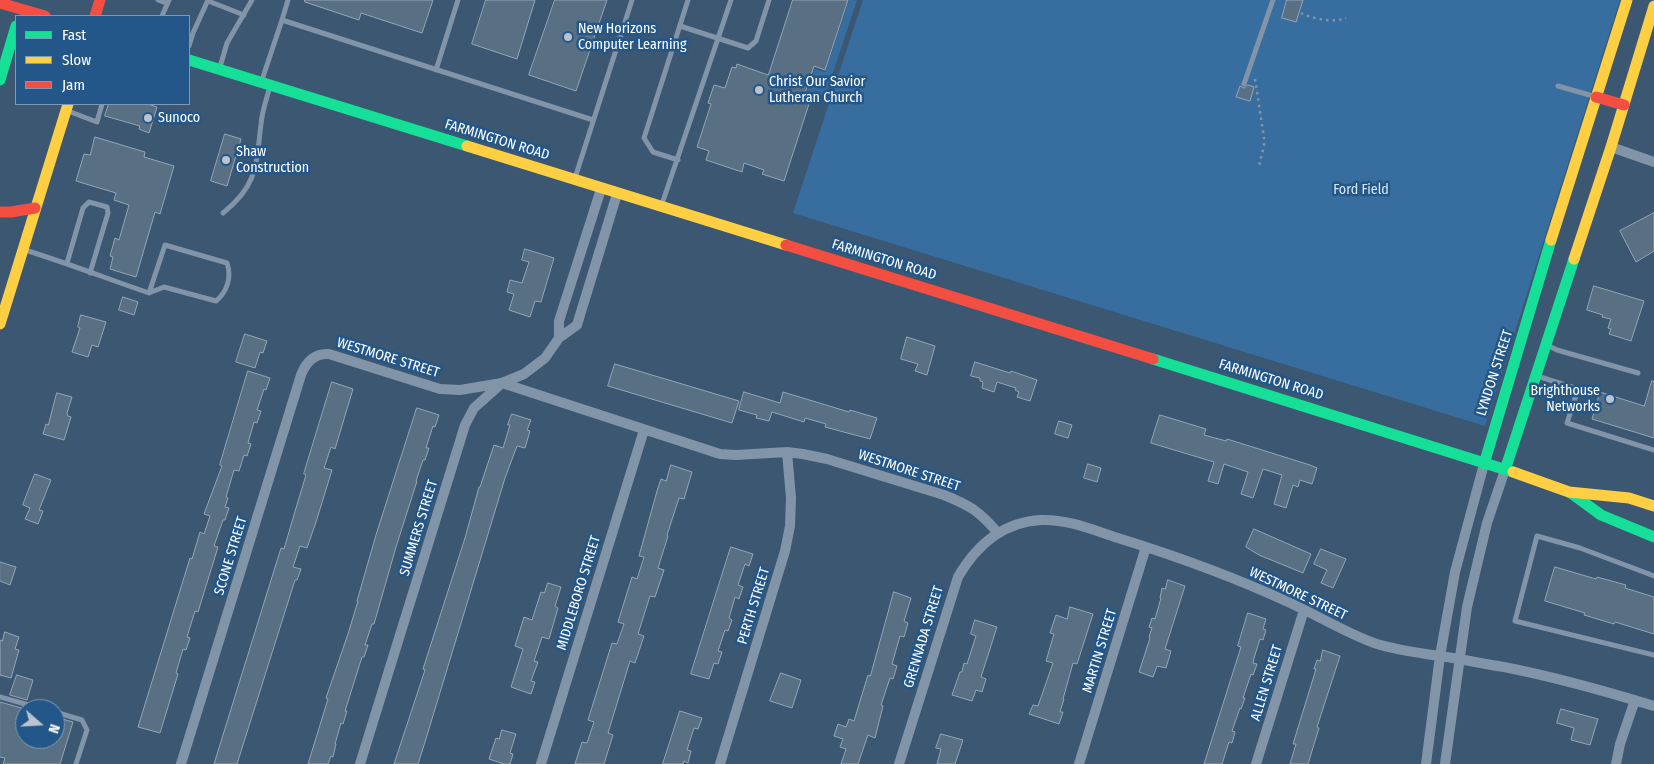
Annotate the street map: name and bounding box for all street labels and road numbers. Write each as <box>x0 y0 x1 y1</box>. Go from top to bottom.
street label: FARMINGTON ROAD <box>443 116 551 164</box>
street label: FARMINGTON ROAD <box>830 236 938 284</box>
street label: LYNDON STREET <box>1473 328 1517 418</box>
street label: WESTMORE STREET <box>335 334 441 382</box>
street label: FARMINGTON ROAD <box>1217 356 1325 404</box>
street label: WESTMORE STREET <box>856 447 962 495</box>
street label: SUMMERS STREET <box>396 478 442 578</box>
street label: SCONE STREET <box>211 515 251 597</box>
street label: MIDDLEBORO STREET <box>554 534 604 652</box>
street label: WESTMORE STREET <box>1246 564 1350 624</box>
street label: PERTH STREET <box>734 565 774 647</box>
street label: GRENNADA STREET <box>901 584 947 690</box>
street label: MARTIN STREET <box>1079 607 1121 695</box>
street label: ALLEN STREET <box>1247 643 1287 723</box>

